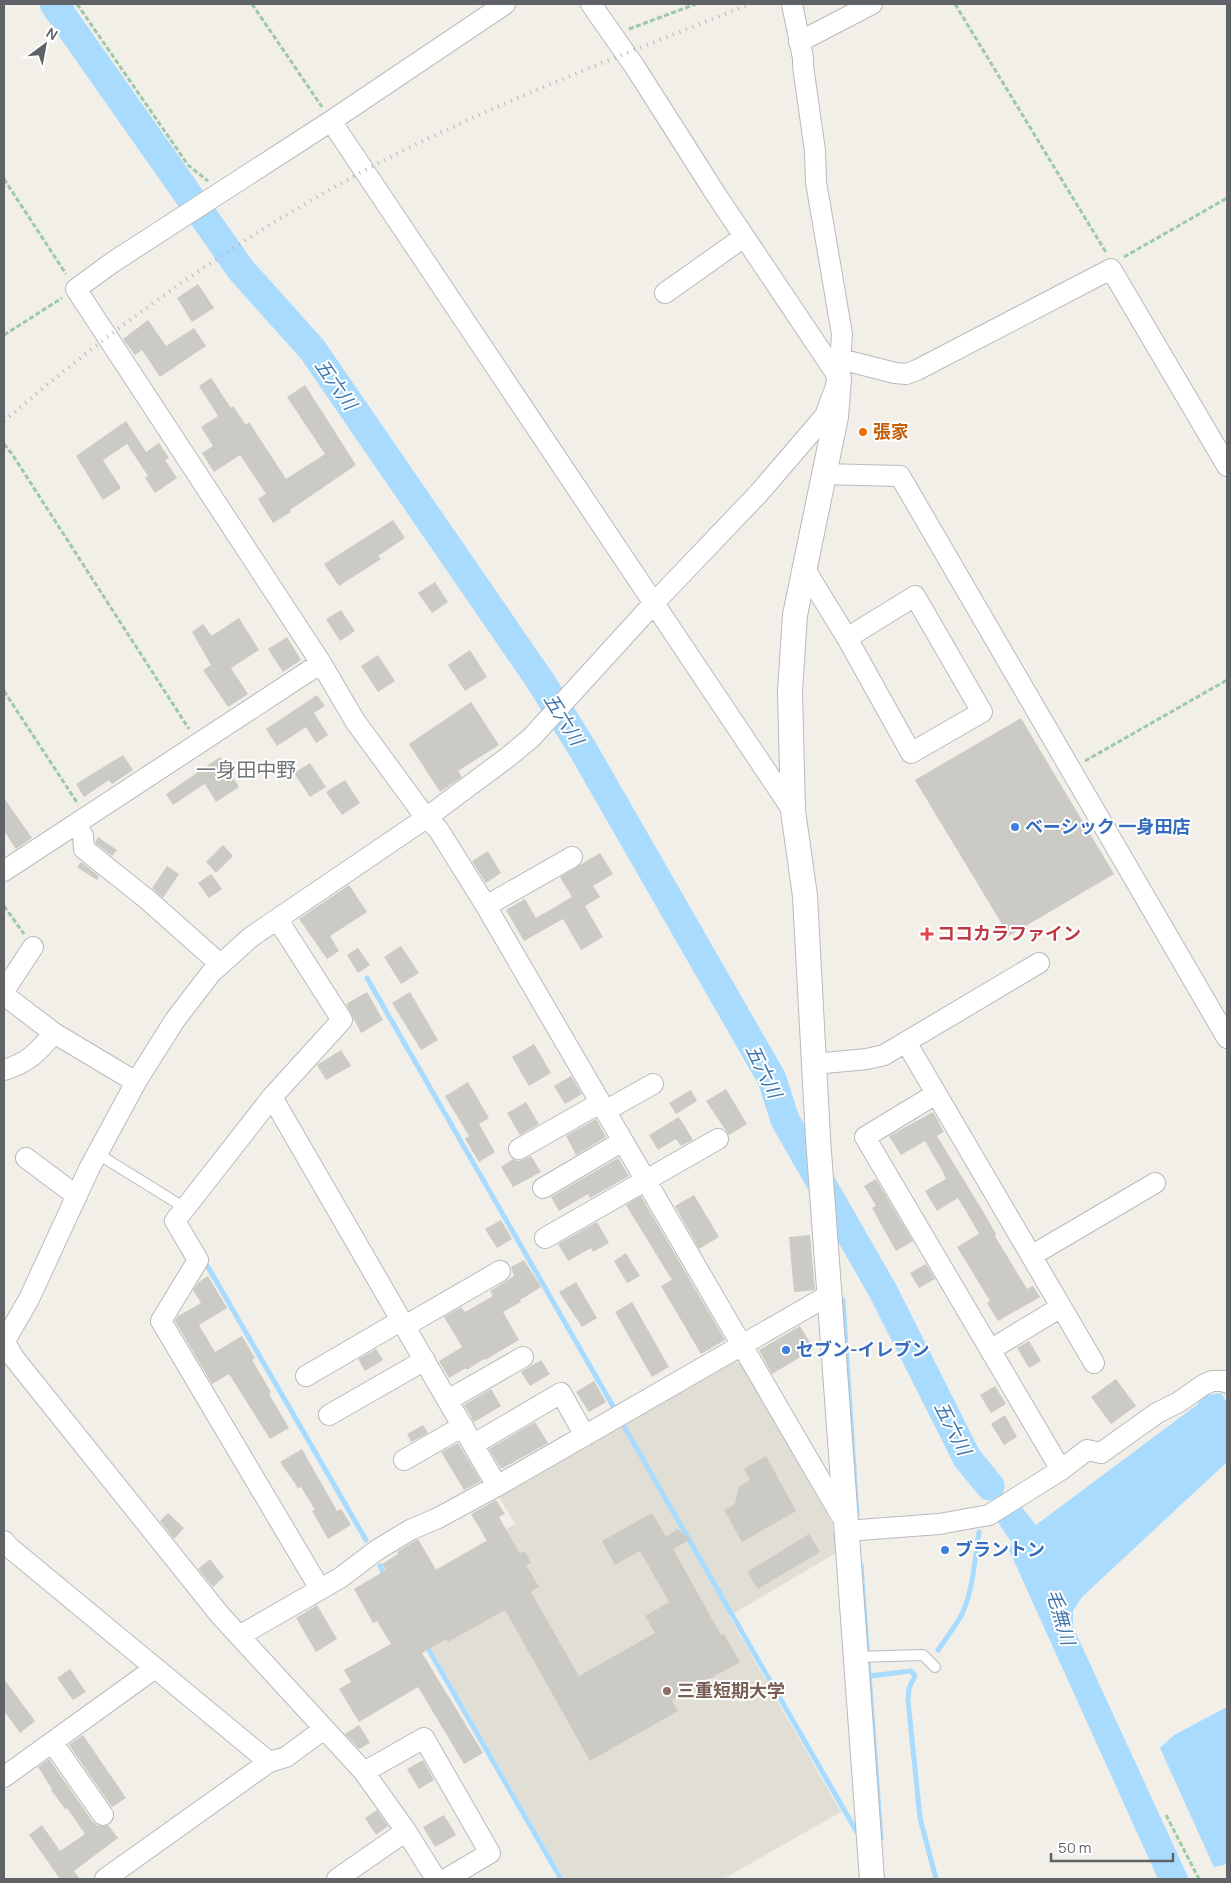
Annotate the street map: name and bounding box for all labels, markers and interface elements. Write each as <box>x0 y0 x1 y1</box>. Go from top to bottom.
north arrow <box>20 20 70 70</box>
text: N <box>43 23 61 44</box>
water label: 五六川 <box>309 353 364 416</box>
place label: 張家 <box>873 419 909 443</box>
marker: 張家 <box>857 426 869 438</box>
water label: 五六川 <box>538 688 591 752</box>
district label: 一身田中野 <box>196 756 296 783</box>
place label: ベーシック 一身田店 <box>1025 814 1190 838</box>
marker: ベーシック 一身田店 <box>1009 821 1021 833</box>
place label: ココカラファイン <box>937 921 1081 945</box>
marker: ココカラファイン <box>921 928 933 940</box>
water label: 五六川 <box>740 1040 789 1104</box>
place label: セブン-イレブン <box>796 1337 930 1361</box>
marker: セブン-イレブン <box>780 1344 792 1356</box>
water label: 五六川 <box>928 1397 978 1461</box>
place label: ブラントン <box>955 1537 1045 1561</box>
marker: ブラントン <box>939 1544 951 1556</box>
water label: 毛無川 <box>1041 1586 1082 1650</box>
place label: 三重短期大学 <box>677 1678 785 1702</box>
marker: 三重短期大学 <box>661 1685 673 1697</box>
scale bar <box>1051 1830 1174 1862</box>
text: 50 m <box>1058 1837 1092 1858</box>

